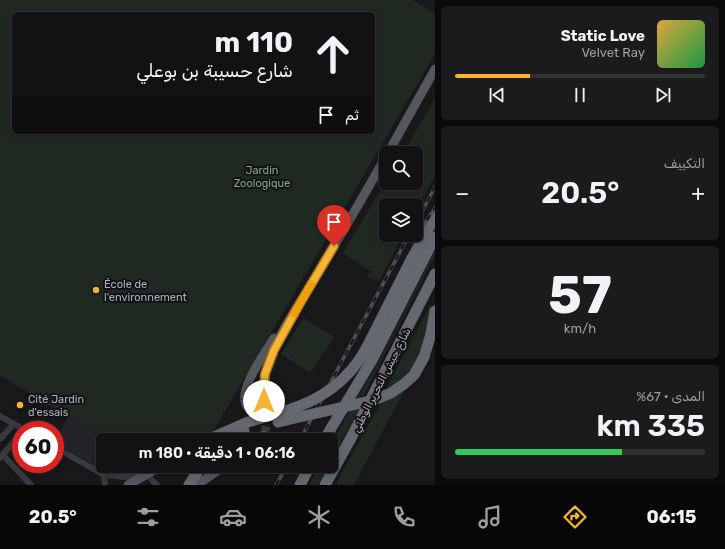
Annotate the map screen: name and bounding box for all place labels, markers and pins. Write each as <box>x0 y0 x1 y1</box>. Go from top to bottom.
pin <box>317 205 351 246</box>
place label: École de l'environnement <box>104 278 188 304</box>
marker: École de l'environnement <box>91 285 101 295</box>
place label: Cité Jardin d'essais <box>28 393 84 419</box>
marker: Cité Jardin d'essais <box>15 400 25 410</box>

